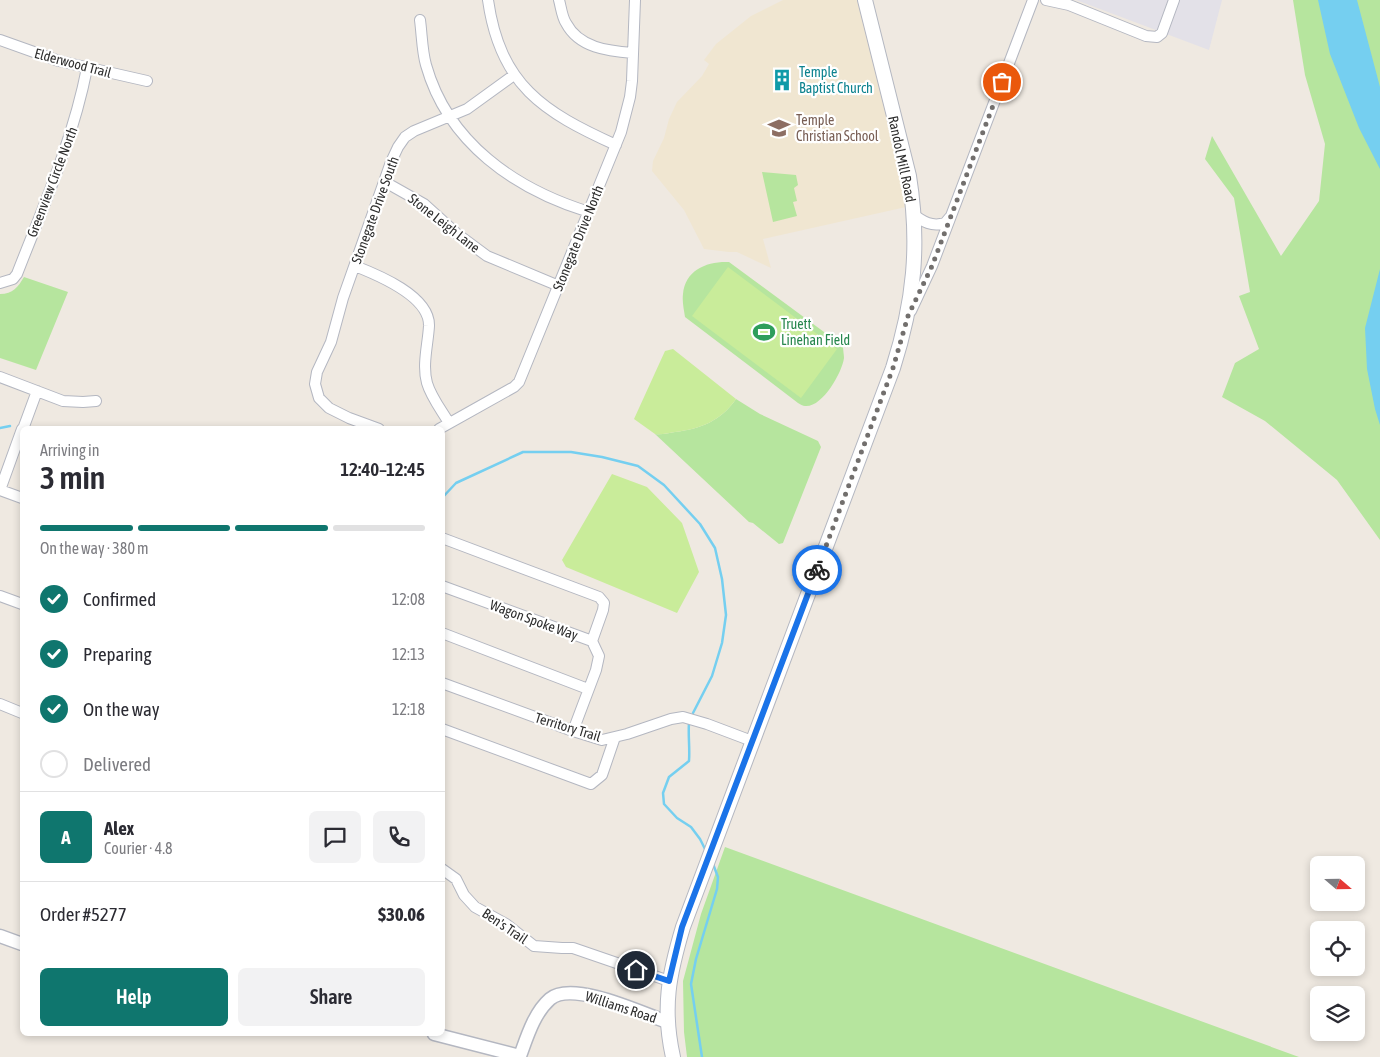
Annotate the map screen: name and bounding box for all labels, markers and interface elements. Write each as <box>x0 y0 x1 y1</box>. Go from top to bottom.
street label: Elderwood Trail <box>33 45 114 81</box>
pin <box>981 61 1023 103</box>
place label: Temple Baptist Church <box>799 64 873 96</box>
building icon: Temple Baptist Church <box>769 67 795 93</box>
icon: bag <box>988 68 1016 96</box>
place label: Temple Christian School <box>796 112 879 144</box>
street label: Randol Mill Road <box>885 114 919 204</box>
school or university icon: Temple Christian School <box>766 115 792 141</box>
street label: Greenview Circle North <box>24 125 80 239</box>
street label: Stonegate Drive South <box>348 154 402 266</box>
street label: Stonegate Drive North <box>549 183 607 293</box>
street label: Stone Leigh Lane <box>405 190 483 256</box>
place label: Truett Linehan Field <box>781 316 850 348</box>
sports icon: Truett Linehan Field <box>751 319 777 345</box>
text: Arriving in <box>40 441 100 459</box>
text: 12:40–12:45 <box>340 458 425 480</box>
text: 3 min <box>40 459 105 496</box>
text: On the way · 380 m <box>40 539 149 557</box>
courier <box>792 545 842 595</box>
icon: bike <box>803 556 831 584</box>
icon: check <box>40 585 68 613</box>
text: Confirmed <box>83 588 156 610</box>
text: 12:08 <box>392 590 425 608</box>
street label: Wagon Spoke Way <box>488 597 580 643</box>
icon: check <box>40 640 68 668</box>
text: Preparing <box>83 643 152 665</box>
text: 12:13 <box>392 645 425 663</box>
icon: check <box>40 695 68 723</box>
text: On the way <box>83 698 160 720</box>
text: 12:18 <box>392 700 425 718</box>
street label: Territory Trail <box>533 709 603 745</box>
text: Delivered <box>83 753 151 775</box>
button: chat <box>309 811 361 863</box>
button: phone <box>373 811 425 863</box>
text: Alex <box>104 817 134 839</box>
text: A <box>61 826 71 848</box>
text: Courier · 4.8 <box>104 839 173 857</box>
north arrow <box>1310 856 1365 911</box>
map controls <box>1310 856 1365 1041</box>
text: Order #5277 <box>40 903 127 925</box>
text: $30.06 <box>378 903 425 925</box>
street label: Ben's Trail <box>479 905 531 947</box>
button: locate <box>1310 921 1365 976</box>
pin <box>615 949 657 991</box>
icon: home <box>622 956 650 984</box>
button: Help <box>40 968 228 1026</box>
button: Share <box>238 968 425 1026</box>
button: layers <box>1310 986 1365 1041</box>
street label: Williams Road <box>583 988 659 1026</box>

